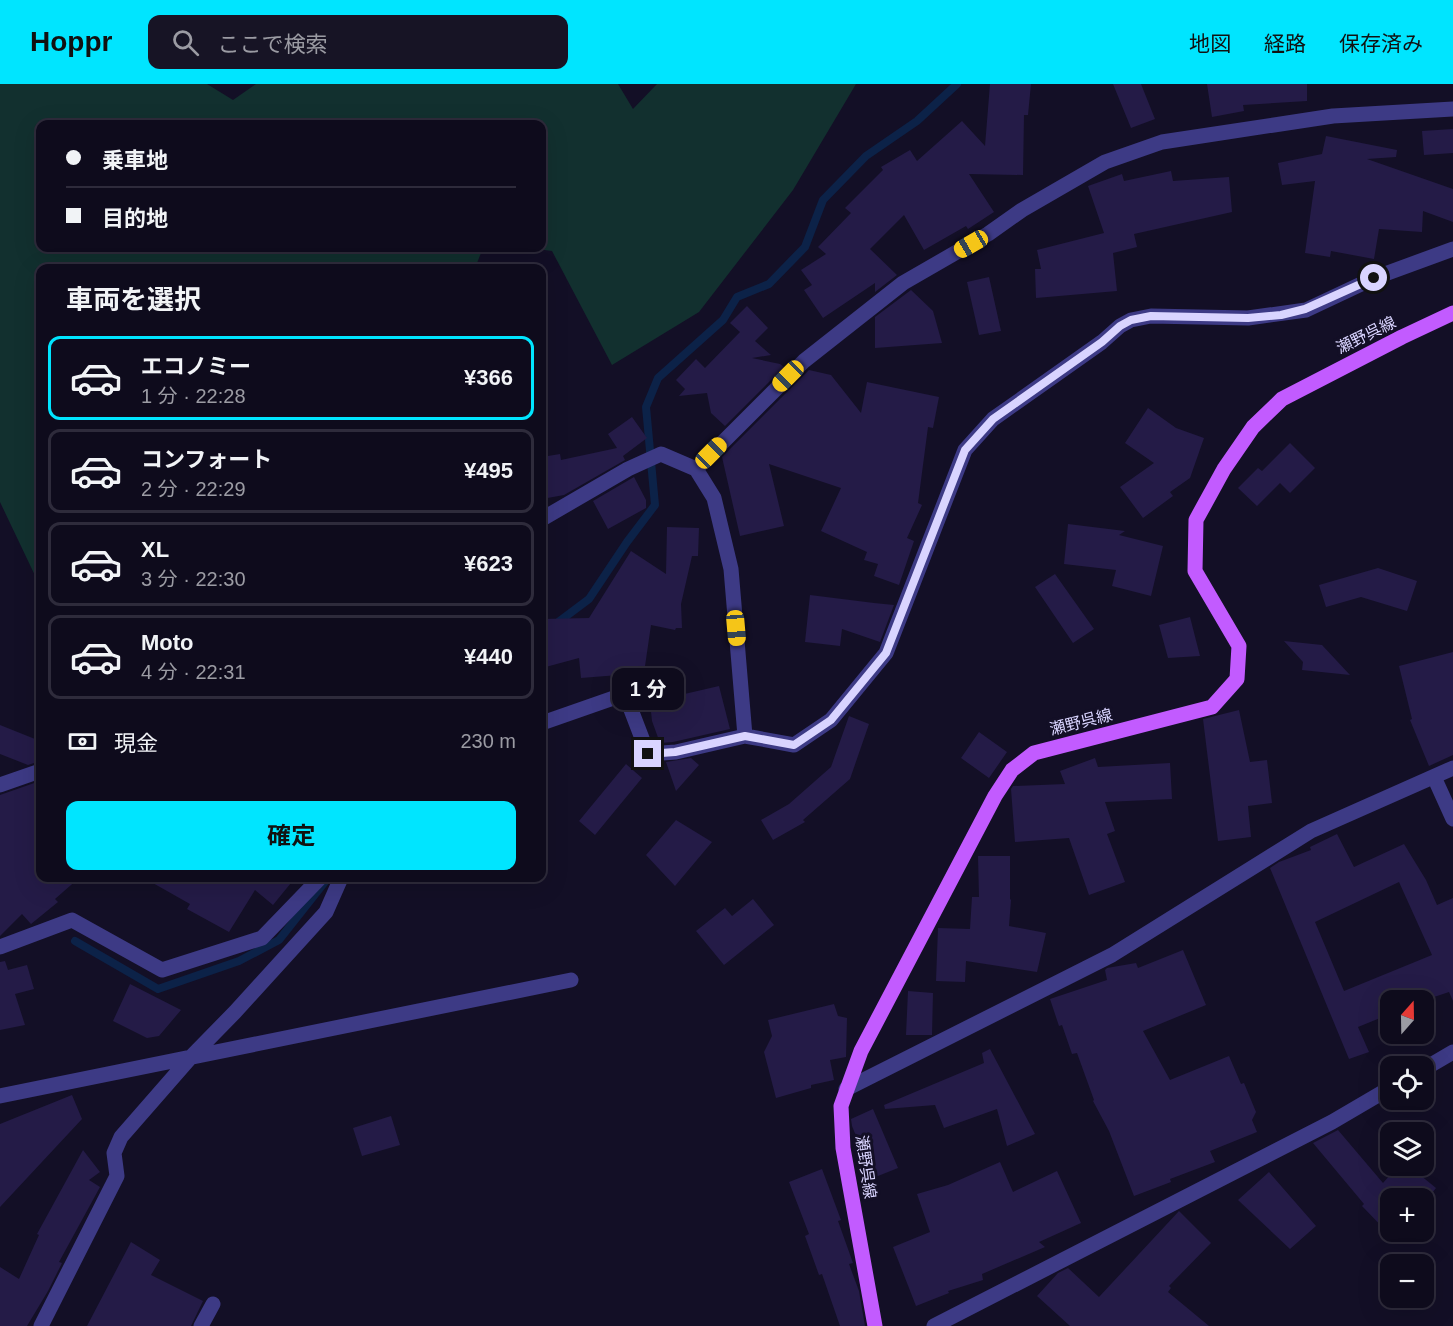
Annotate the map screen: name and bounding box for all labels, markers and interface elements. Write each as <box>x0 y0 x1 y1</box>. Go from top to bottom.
search box <box>148 15 568 69</box>
text: Hoppr <box>30 26 112 57</box>
icon: search <box>169 26 202 59</box>
text: ここで検索 <box>217 32 327 57</box>
text: 地図 <box>1189 32 1231 55</box>
text: 経路 <box>1264 32 1306 55</box>
text: 保存済み <box>1339 32 1423 55</box>
text: 乗車地 <box>102 148 168 173</box>
text: 目的地 <box>102 206 168 231</box>
car <box>951 227 991 261</box>
route start <box>1360 264 1387 291</box>
text: 車両を選択 <box>66 285 201 315</box>
street label: 瀬野呉線 <box>1334 313 1398 357</box>
icon: car <box>69 351 123 405</box>
text: エコノミー <box>141 354 251 379</box>
car <box>769 357 807 395</box>
text: ¥366 <box>464 365 513 390</box>
text: 1 分 · 22:28 <box>141 385 246 407</box>
car <box>692 434 730 472</box>
icon: car <box>69 444 123 498</box>
text: コンフォート <box>141 447 272 472</box>
text: ¥495 <box>464 458 513 483</box>
text: 2 分 · 22:29 <box>141 478 246 500</box>
icon: car <box>69 537 123 591</box>
text: XL <box>141 537 169 562</box>
text: ¥623 <box>464 551 513 576</box>
text: 3 分 · 22:30 <box>141 568 246 590</box>
car <box>725 609 747 647</box>
icon: car <box>69 630 123 684</box>
text: Moto <box>141 630 194 655</box>
text: ¥440 <box>464 644 513 669</box>
text: 4 分 · 22:31 <box>141 661 246 683</box>
callout: 1 分 <box>612 667 684 709</box>
text: 1 分 <box>630 678 666 700</box>
street label: 瀬野呉線 <box>1048 706 1114 738</box>
icon: cash <box>66 725 99 758</box>
text: 230 m <box>460 730 516 752</box>
text: 現金 <box>114 731 158 756</box>
route end <box>634 740 661 767</box>
button: 確定 <box>66 801 516 870</box>
north arrow <box>1380 990 1434 1044</box>
map controls <box>1380 990 1434 1308</box>
button: locate <box>1380 1056 1434 1110</box>
button: layers <box>1380 1122 1434 1176</box>
street label: 瀬野呉線 <box>853 1134 879 1200</box>
button: + <box>1380 1188 1434 1242</box>
button: − <box>1380 1254 1434 1308</box>

